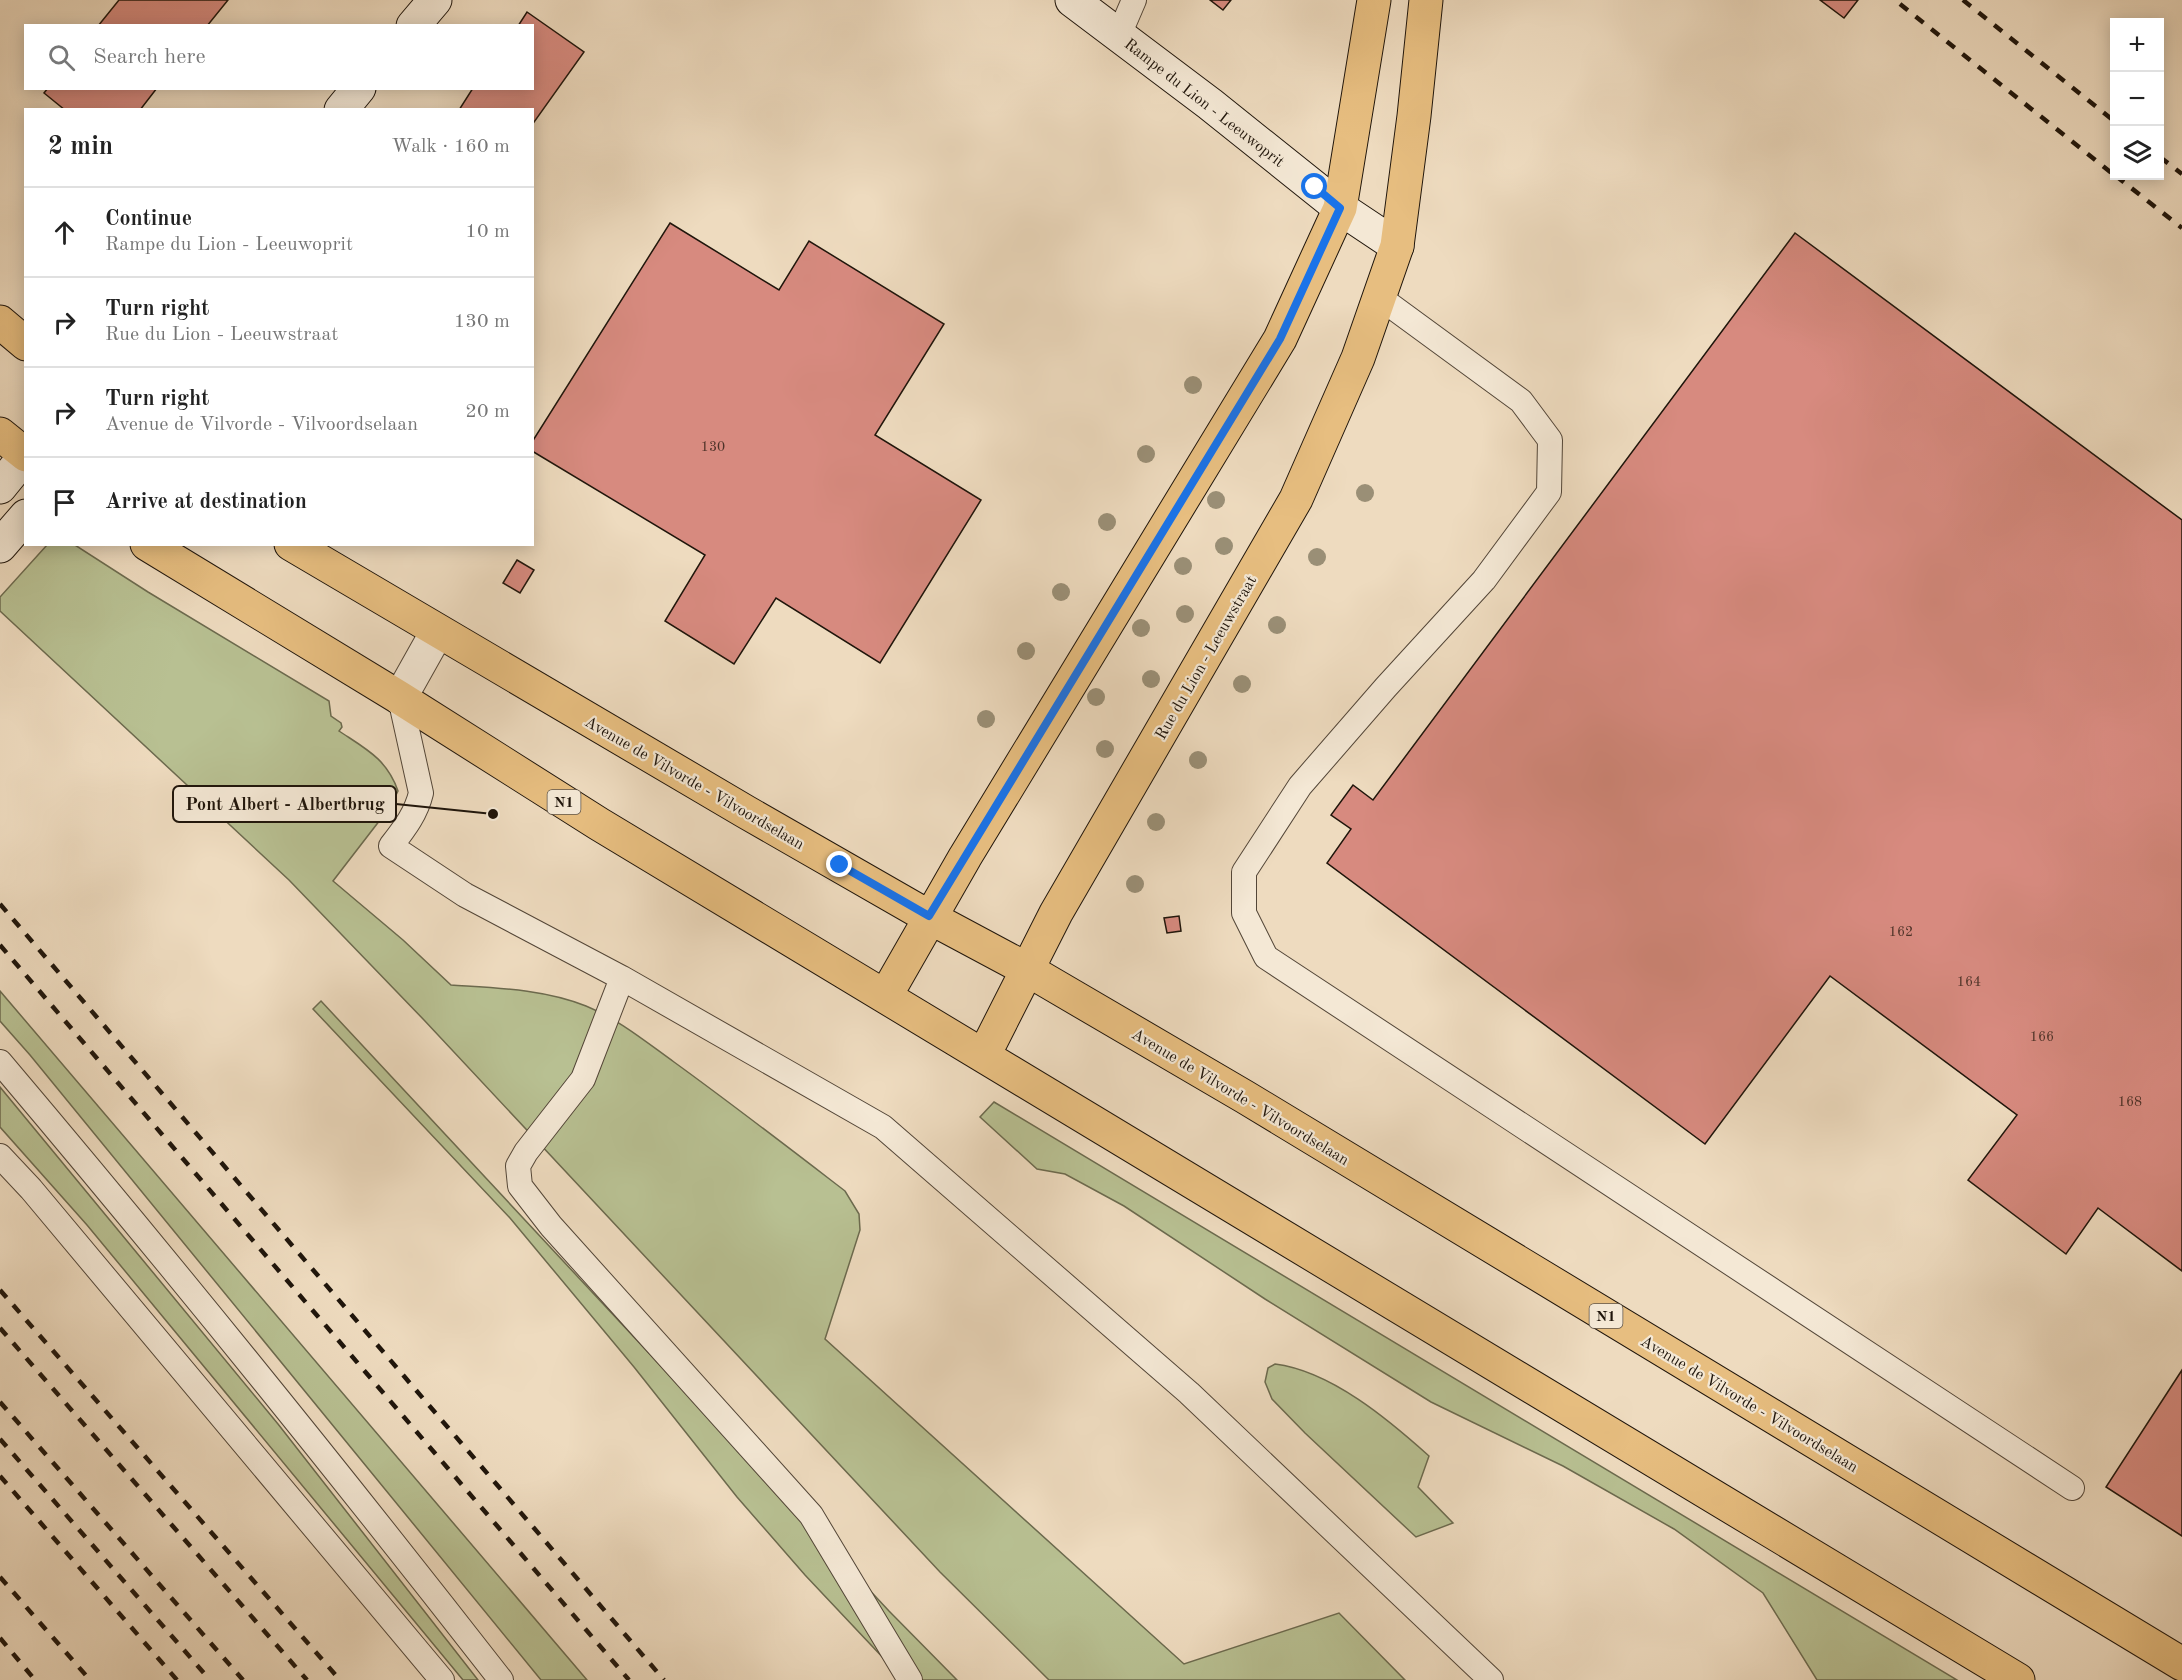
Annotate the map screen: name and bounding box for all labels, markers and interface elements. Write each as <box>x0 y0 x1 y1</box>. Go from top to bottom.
map controls <box>2110 18 2164 180</box>
button: + <box>2110 18 2164 72</box>
search box <box>24 24 534 90</box>
street label: Rampe du Lion - Leeuwoprit <box>1121 36 1287 171</box>
icon: search <box>45 41 78 74</box>
text: Search here <box>93 46 206 68</box>
button: − <box>2110 72 2164 126</box>
button: layers <box>2110 126 2164 180</box>
text: 2 min <box>48 134 113 160</box>
text: Walk · 160 m <box>391 137 510 157</box>
route start <box>1301 173 1327 199</box>
text: Continue <box>105 208 192 230</box>
icon: ahead <box>48 216 81 249</box>
text: 10 m <box>465 222 510 242</box>
text: Rampe du Lion - Leeuwoprit <box>105 235 353 255</box>
text: Turn right <box>105 298 209 320</box>
icon: right <box>48 306 81 339</box>
text: 130 m <box>454 312 510 332</box>
text: Rue du Lion - Leeuwstraat <box>105 325 338 345</box>
text: Turn right <box>105 388 209 410</box>
icon: right <box>48 396 81 429</box>
text: 20 m <box>465 402 510 422</box>
text: Avenue de Vilvorde - Vilvoordselaan <box>105 415 418 435</box>
house number: 130 <box>701 440 725 454</box>
icon: arrive <box>48 486 81 519</box>
text: Arrive at destination <box>105 491 307 513</box>
street label: Rue du Lion - Leeuwstraat <box>1153 573 1261 743</box>
street label: Avenue de Vilvorde - Vilvoordselaan <box>582 714 807 853</box>
callout: Pont Albert - Albertbrug <box>173 786 396 822</box>
road number: N1 <box>548 790 580 814</box>
text: Pont Albert - Albertbrug <box>185 796 385 814</box>
route end <box>826 851 852 877</box>
house number: 162 <box>1889 925 1913 939</box>
house number: 164 <box>1957 975 1981 989</box>
street label: Avenue de Vilvorde - Vilvoordselaan <box>1129 1026 1352 1169</box>
house number: 166 <box>2030 1030 2054 1044</box>
house number: 168 <box>2118 1095 2142 1109</box>
road number: N1 <box>1590 1304 1622 1328</box>
street label: Avenue de Vilvorde - Vilvoordselaan <box>1638 1333 1861 1476</box>

